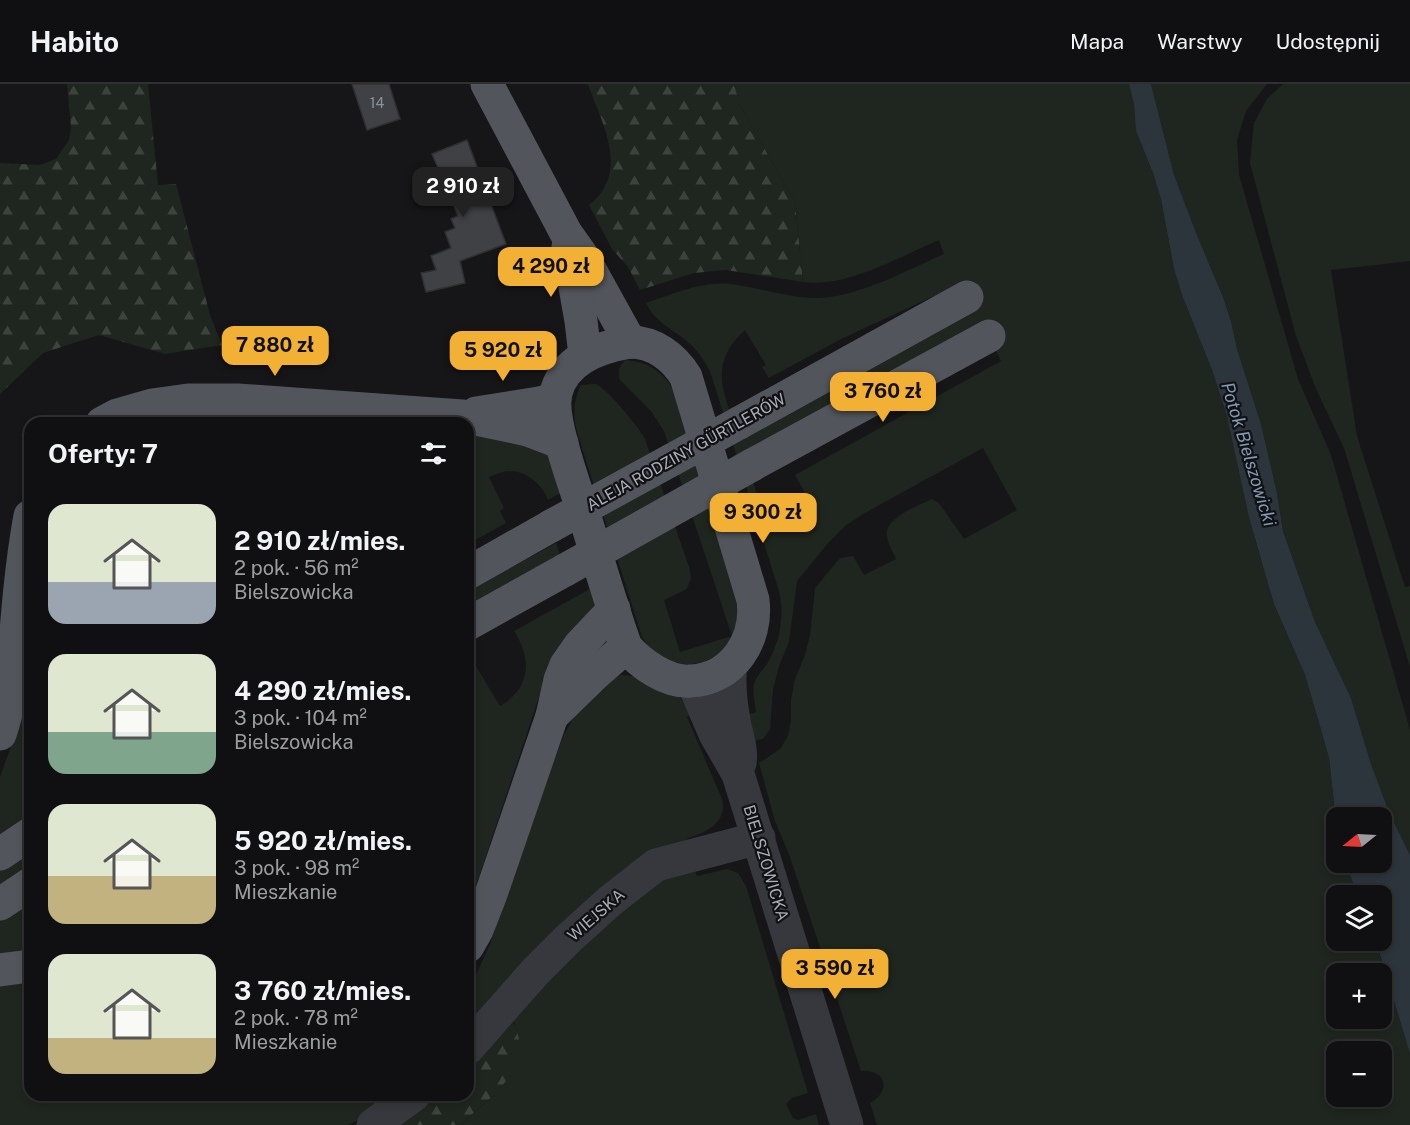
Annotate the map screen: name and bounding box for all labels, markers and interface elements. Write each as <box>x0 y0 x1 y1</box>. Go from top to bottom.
text: Habito <box>30 25 119 58</box>
text: Mapa <box>1070 29 1124 54</box>
text: Warstwy <box>1157 29 1242 54</box>
text: Udostępnij <box>1275 29 1380 54</box>
house number: 14 <box>370 95 384 111</box>
pin: 2 910 zł <box>401 167 525 218</box>
text: 2 910 zł <box>426 174 500 198</box>
pin: 4 290 zł <box>489 247 613 298</box>
text: 4 290 zł <box>512 254 590 278</box>
pin: 7 880 zł <box>213 326 337 377</box>
pin: 5 920 zł <box>441 331 565 382</box>
text: 7 880 zł <box>236 333 314 357</box>
text: 5 920 zł <box>464 338 542 362</box>
pin: 3 760 zł <box>821 372 945 423</box>
text: 3 760 zł <box>844 379 922 403</box>
water label: Potok Bielszowicki <box>1217 379 1281 529</box>
street label: ALEJA RODZINY GÜRTLERÓW <box>583 388 789 515</box>
icon: filters <box>417 437 450 470</box>
text: Oferty: 7 <box>48 438 158 469</box>
pin: 9 300 zł <box>701 493 825 544</box>
text: 9 300 zł <box>724 500 802 524</box>
text: 2 910 zł/mies. <box>234 525 406 556</box>
icon: home <box>96 528 168 600</box>
text: 2 pok. · 56 m² <box>234 556 359 580</box>
text: Bielszowicka <box>234 580 354 604</box>
text: 4 290 zł/mies. <box>234 675 411 706</box>
icon: home <box>96 678 168 750</box>
text: 3 pok. · 104 m² <box>234 706 367 730</box>
text: Bielszowicka <box>234 730 354 754</box>
street label: BIELSZOWICKA <box>739 803 793 923</box>
north arrow <box>1326 807 1392 873</box>
map controls <box>1326 807 1392 1107</box>
text: 5 920 zł/mies. <box>234 825 412 856</box>
icon: home <box>96 828 168 900</box>
text: 3 pok. · 98 m² <box>234 856 359 880</box>
text: Mieszkanie <box>234 880 337 904</box>
street label: WIEJSKA <box>564 885 628 945</box>
button: layers <box>1326 885 1392 951</box>
pin: 3 590 zł <box>773 949 897 1000</box>
text: 3 590 zł <box>795 956 875 980</box>
button: + <box>1326 963 1392 1029</box>
text: 3 760 zł/mies. <box>234 975 411 1006</box>
icon: home <box>96 978 168 1050</box>
text: 2 pok. · 78 m² <box>234 1006 358 1030</box>
text: Mieszkanie <box>234 1030 337 1054</box>
button: − <box>1326 1041 1392 1107</box>

